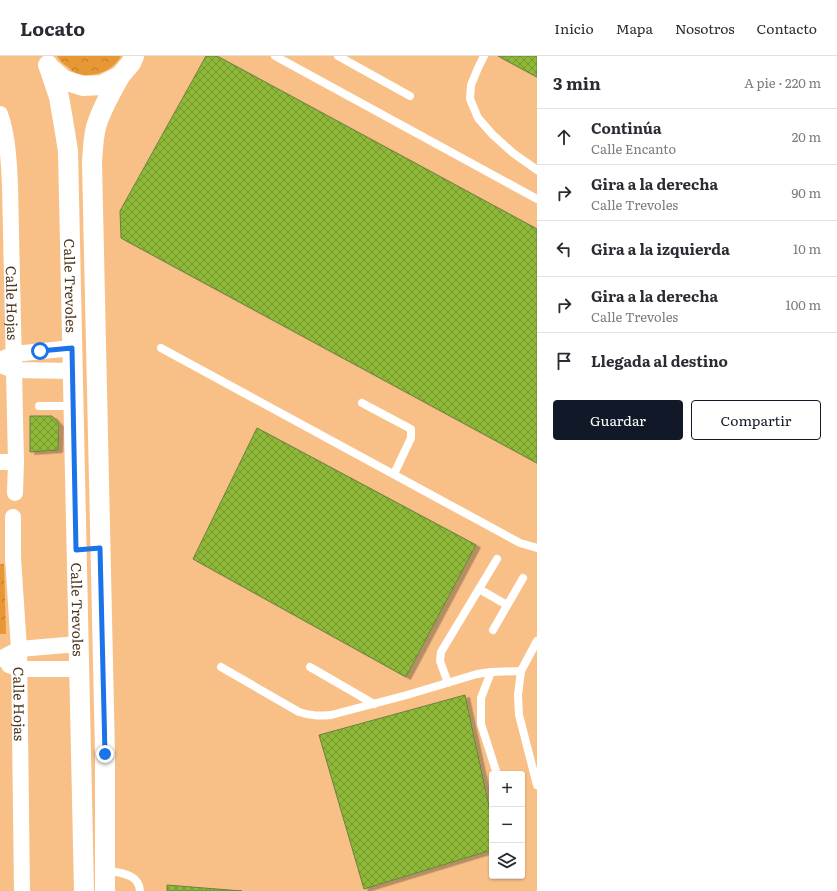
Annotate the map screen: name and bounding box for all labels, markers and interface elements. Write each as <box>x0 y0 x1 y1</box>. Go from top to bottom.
text: Locato <box>20 14 85 42</box>
text: Inicio <box>554 18 594 38</box>
text: Mapa <box>616 18 653 38</box>
text: Nosotros <box>675 18 735 38</box>
text: Contacto <box>757 18 817 38</box>
text: 3 min <box>553 70 601 95</box>
text: A pie · 220 m <box>744 73 821 92</box>
text: Continúa <box>591 116 662 139</box>
icon: ahead <box>553 126 575 148</box>
text: 20 m <box>792 127 821 146</box>
text: Calle Encanto <box>591 139 676 158</box>
text: Gira a la derecha <box>591 172 718 195</box>
icon: right <box>553 182 575 204</box>
text: 90 m <box>791 183 821 202</box>
text: Calle Trevoles <box>591 195 678 214</box>
text: Gira a la izquierda <box>591 237 730 260</box>
street label: Calle Trevoles <box>60 238 82 333</box>
icon: left <box>553 238 575 260</box>
text: 10 m <box>793 239 821 258</box>
street label: Calle Hojas <box>2 266 23 340</box>
text: Gira a la derecha <box>591 284 718 307</box>
icon: right <box>553 294 575 316</box>
text: 100 m <box>785 295 821 314</box>
text: Calle Trevoles <box>591 307 678 326</box>
route start <box>31 342 49 360</box>
text: Llegada al destino <box>591 349 728 372</box>
icon: arrive <box>553 350 575 372</box>
button: Guardar <box>553 400 683 440</box>
button: Compartir <box>691 400 821 440</box>
street label: Calle Trevoles <box>67 562 89 657</box>
street label: Calle Hojas <box>9 667 30 741</box>
route end <box>96 745 114 763</box>
map controls <box>489 771 525 879</box>
button: + <box>489 771 525 807</box>
button: − <box>489 807 525 843</box>
button: layers <box>489 843 525 879</box>

